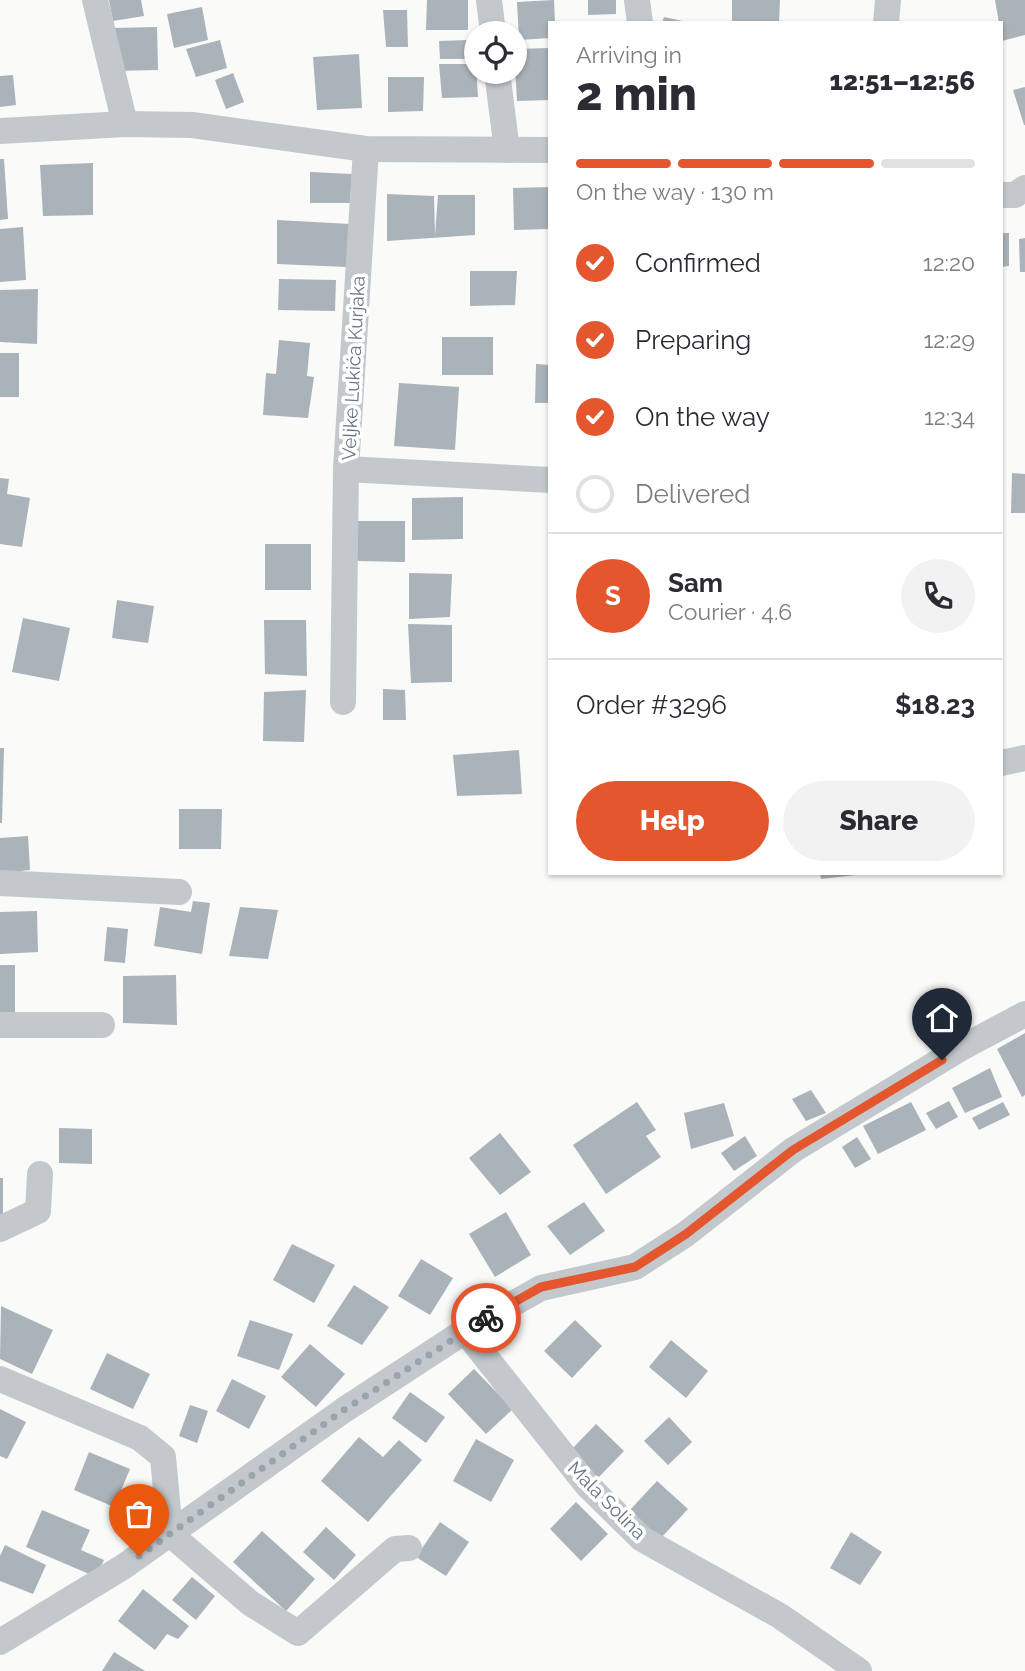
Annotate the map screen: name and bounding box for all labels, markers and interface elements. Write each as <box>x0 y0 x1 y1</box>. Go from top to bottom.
map controls <box>464 21 527 84</box>
button: locate <box>464 21 527 84</box>
text: Arriving in <box>576 41 682 68</box>
text: 12:51–12:56 <box>829 66 975 96</box>
text: 2 min <box>576 67 697 121</box>
text: On the way · 130 m <box>576 178 774 205</box>
icon: check <box>576 244 614 282</box>
text: Confirmed <box>635 248 761 278</box>
text: 12:20 <box>923 249 975 276</box>
street label: Veljke Lukića Kurjaka <box>337 275 369 461</box>
icon: check <box>576 321 614 359</box>
text: Preparing <box>635 325 751 355</box>
text: 12:29 <box>923 326 975 353</box>
icon: check <box>576 398 614 436</box>
text: On the way <box>635 402 770 432</box>
text: 12:34 <box>924 403 975 430</box>
text: Delivered <box>635 479 750 509</box>
button: phone <box>901 559 975 633</box>
text: Sam <box>668 568 723 598</box>
text: S <box>605 581 621 611</box>
text: Courier · 4.6 <box>668 598 792 625</box>
text: Order #3296 <box>576 690 727 720</box>
text: $18.23 <box>895 690 975 720</box>
button: Help <box>576 781 769 861</box>
button: Share <box>783 781 975 861</box>
pin <box>912 988 972 1060</box>
icon: home <box>923 999 961 1037</box>
courier <box>451 1283 521 1353</box>
icon: bike <box>467 1299 505 1337</box>
street label: Mala Solina <box>564 1457 650 1543</box>
pin <box>109 1484 169 1556</box>
icon: bag <box>120 1495 158 1533</box>

